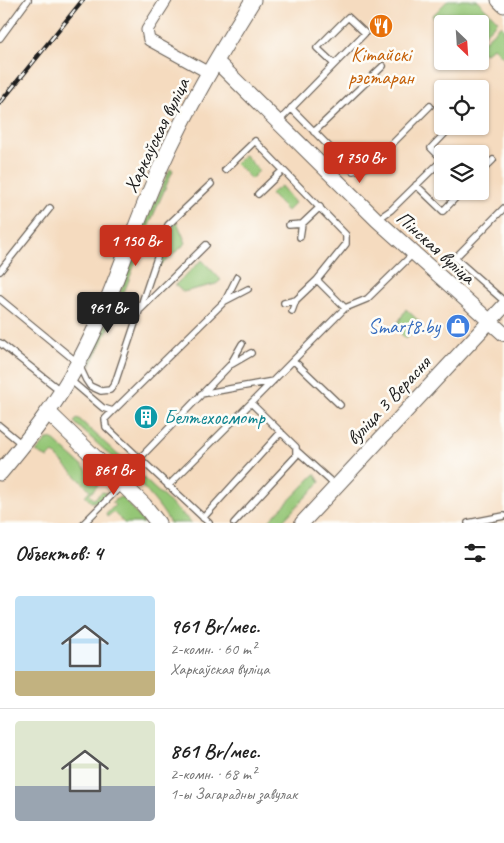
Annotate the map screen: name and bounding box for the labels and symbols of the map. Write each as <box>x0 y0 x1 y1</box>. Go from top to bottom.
restaurant icon: Кітайскі рэстаран <box>368 13 394 39</box>
north arrow <box>434 15 489 70</box>
place label: Кітайскі рэстаран <box>348 42 416 90</box>
street label: Харкаўская вуліца <box>118 73 195 197</box>
pin: 1 750 Br <box>308 142 412 184</box>
street label: Пінская вуліца <box>391 205 481 290</box>
pin: 1 150 Br <box>84 224 188 267</box>
pin: 961 Br <box>67 292 149 334</box>
shop icon: Smart8.by <box>445 313 471 339</box>
place label: Smart8.by <box>368 314 441 339</box>
street label: вуліца 3 Верасня <box>341 349 437 450</box>
building icon: Белтехосмотр <box>133 404 159 430</box>
place label: Белтехосмотр <box>164 405 266 430</box>
pin: 861 Br <box>73 454 155 496</box>

